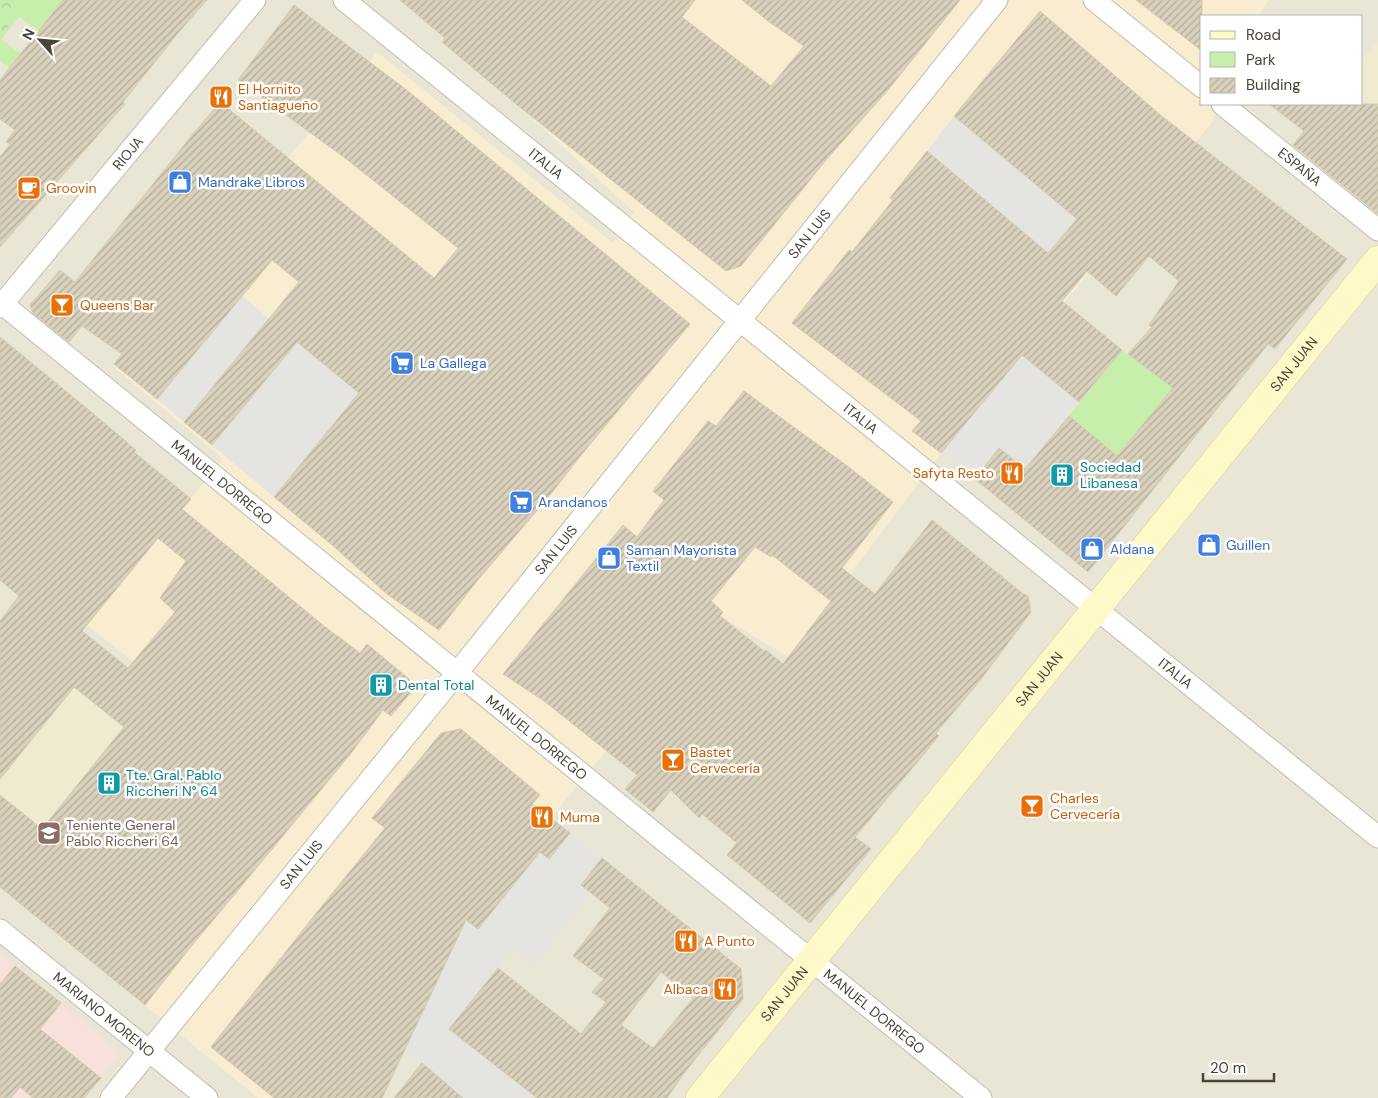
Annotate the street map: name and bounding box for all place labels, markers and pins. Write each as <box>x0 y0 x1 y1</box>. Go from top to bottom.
place label: El Hornito Santiagueño <box>238 80 318 114</box>
restaurant icon: El Hornito Santiagueño <box>208 84 234 110</box>
shop icon: Mandrake Libros <box>167 169 193 195</box>
place label: Mandrake Libros <box>198 173 305 191</box>
cafe icon: Groovin <box>16 175 42 201</box>
place label: Groovin <box>46 179 97 197</box>
bar icon: Queens Bar <box>49 292 75 318</box>
place label: Queens Bar <box>80 296 155 314</box>
supermarket icon: La Gallega <box>389 350 415 376</box>
place label: La Gallega <box>420 354 487 372</box>
place label: Sociedad Libanesa <box>1080 458 1141 492</box>
restaurant icon: Safyta Resto <box>999 460 1025 486</box>
building icon: Sociedad Libanesa <box>1049 462 1075 488</box>
place label: Safyta Resto <box>913 464 994 482</box>
supermarket icon: Arandanos <box>508 489 534 515</box>
place label: Arandanos <box>538 493 608 511</box>
shop icon: Guillen <box>1196 532 1222 558</box>
shop icon: Aldana <box>1079 536 1105 562</box>
place label: Guillen <box>1226 536 1270 554</box>
place label: Aldana <box>1110 540 1154 558</box>
place label: Saman Mayorista Textil <box>626 541 737 575</box>
shop icon: Saman Mayorista Textil <box>596 545 622 571</box>
building icon: Dental Total <box>368 672 394 698</box>
place label: Dental Total <box>398 676 474 694</box>
place label: Bastet Cervecería <box>690 743 760 777</box>
bar icon: Bastet Cervecería <box>660 747 686 773</box>
place label: Tte. Gral. Pablo Riccheri N° 64 <box>126 766 222 800</box>
building icon: Tte. Gral. Pablo Riccheri N° 64 <box>96 770 122 796</box>
place label: Charles Cervecería <box>1050 789 1120 823</box>
bar icon: Charles Cervecería <box>1019 793 1045 819</box>
restaurant icon: Muma <box>529 804 555 830</box>
place label: Muma <box>560 808 600 826</box>
place label: Teniente General Pablo Riccheri 64 <box>66 816 179 850</box>
school or university icon: Teniente General Pablo Riccheri 64 <box>36 820 62 846</box>
restaurant icon: A Punto <box>673 928 699 954</box>
place label: A Punto <box>704 932 755 950</box>
restaurant icon: Albaca <box>712 976 738 1002</box>
place label: Albaca <box>664 980 708 998</box>

